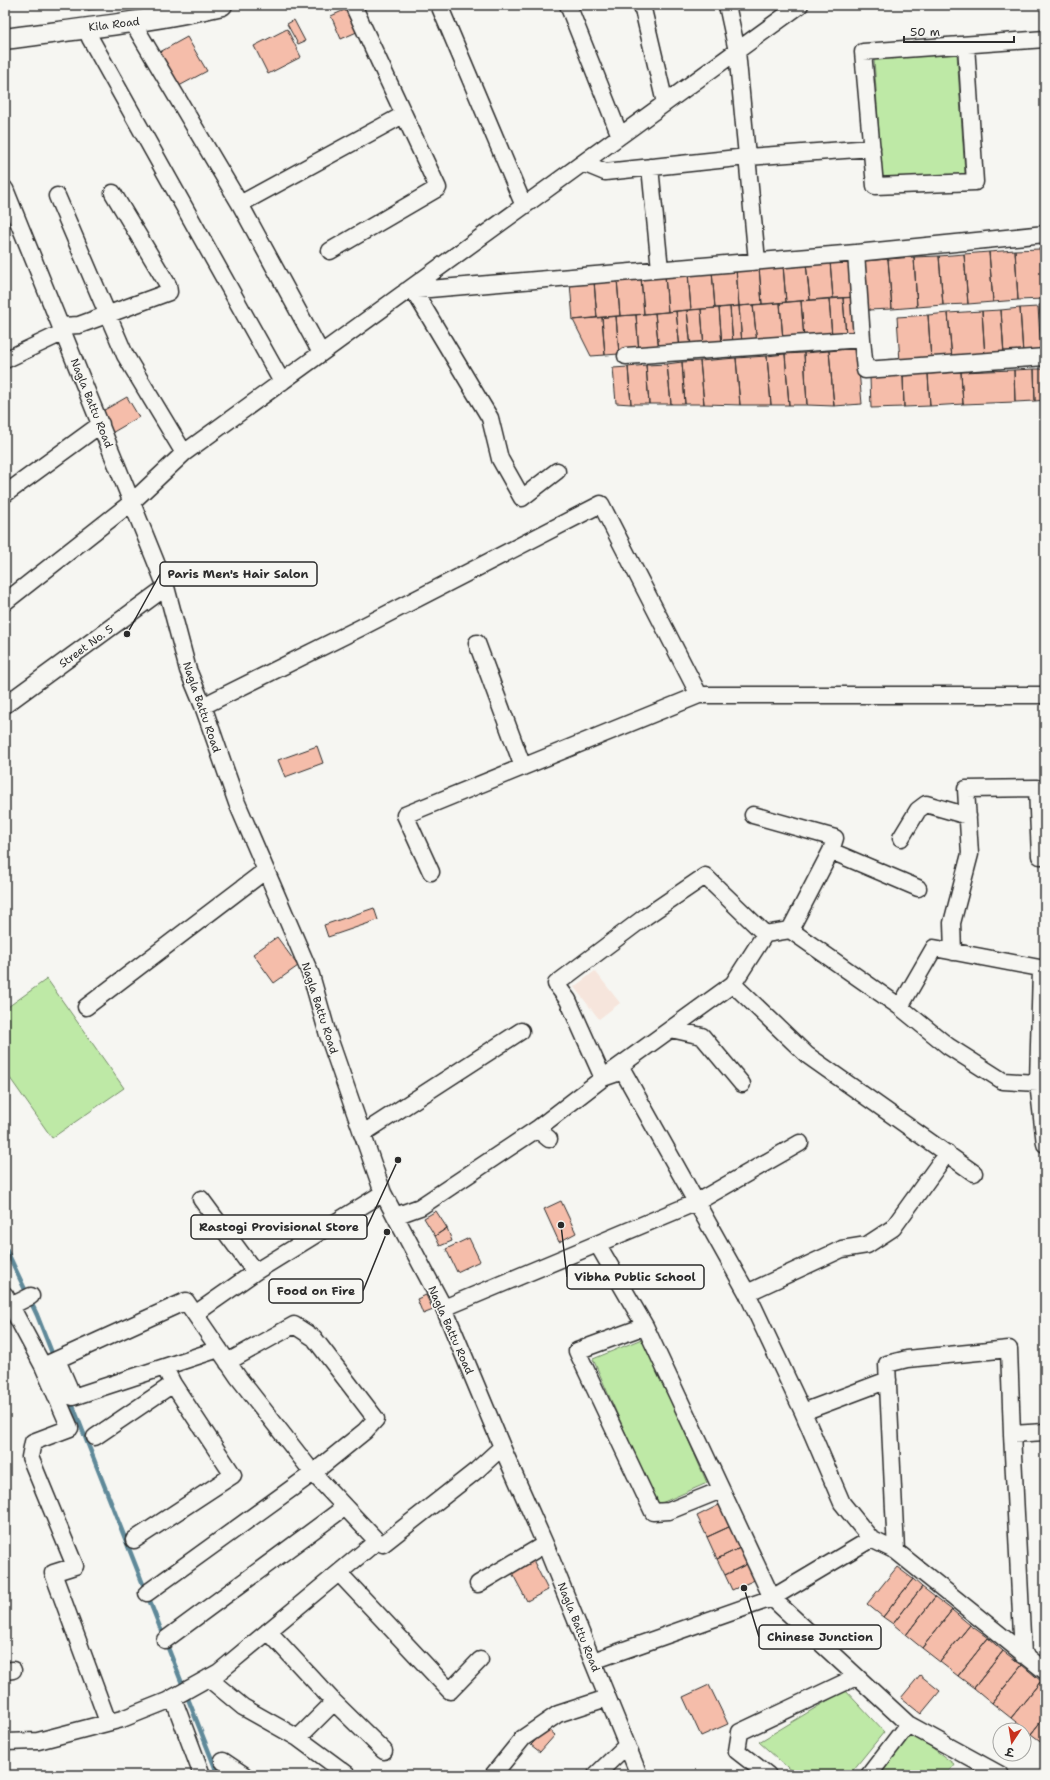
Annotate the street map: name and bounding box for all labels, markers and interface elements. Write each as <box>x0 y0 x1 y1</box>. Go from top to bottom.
street label: Kila Road <box>88 14 141 35</box>
scale bar <box>904 18 1014 44</box>
text: 50 m <box>910 24 940 40</box>
street label: Nagla Battu Road <box>67 356 116 450</box>
callout: Paris Men's Hair Salon <box>160 562 317 586</box>
text: Paris Men's Hair Salon <box>168 566 308 582</box>
street label: Street No. 5 <box>56 621 117 671</box>
street label: Nagla Battu Road <box>179 660 224 755</box>
street label: Nagla Battu Road <box>298 960 341 1056</box>
callout: Rastogi Provisional Store <box>191 1215 367 1239</box>
text: Rastogi Provisional Store <box>199 1219 359 1235</box>
callout: Vibha Public School <box>567 1265 704 1289</box>
text: Vibha Public School <box>574 1269 696 1285</box>
callout: Food on Fire <box>269 1279 363 1303</box>
text: Food on Fire <box>277 1283 355 1299</box>
street label: Nagla Battu Road <box>424 1284 477 1377</box>
street label: Nagla Battu Road <box>554 1580 603 1674</box>
callout: Chinese Junction <box>759 1625 881 1649</box>
text: Chinese Junction <box>767 1629 873 1645</box>
north arrow <box>992 1722 1032 1762</box>
text: उ <box>1003 1743 1016 1760</box>

